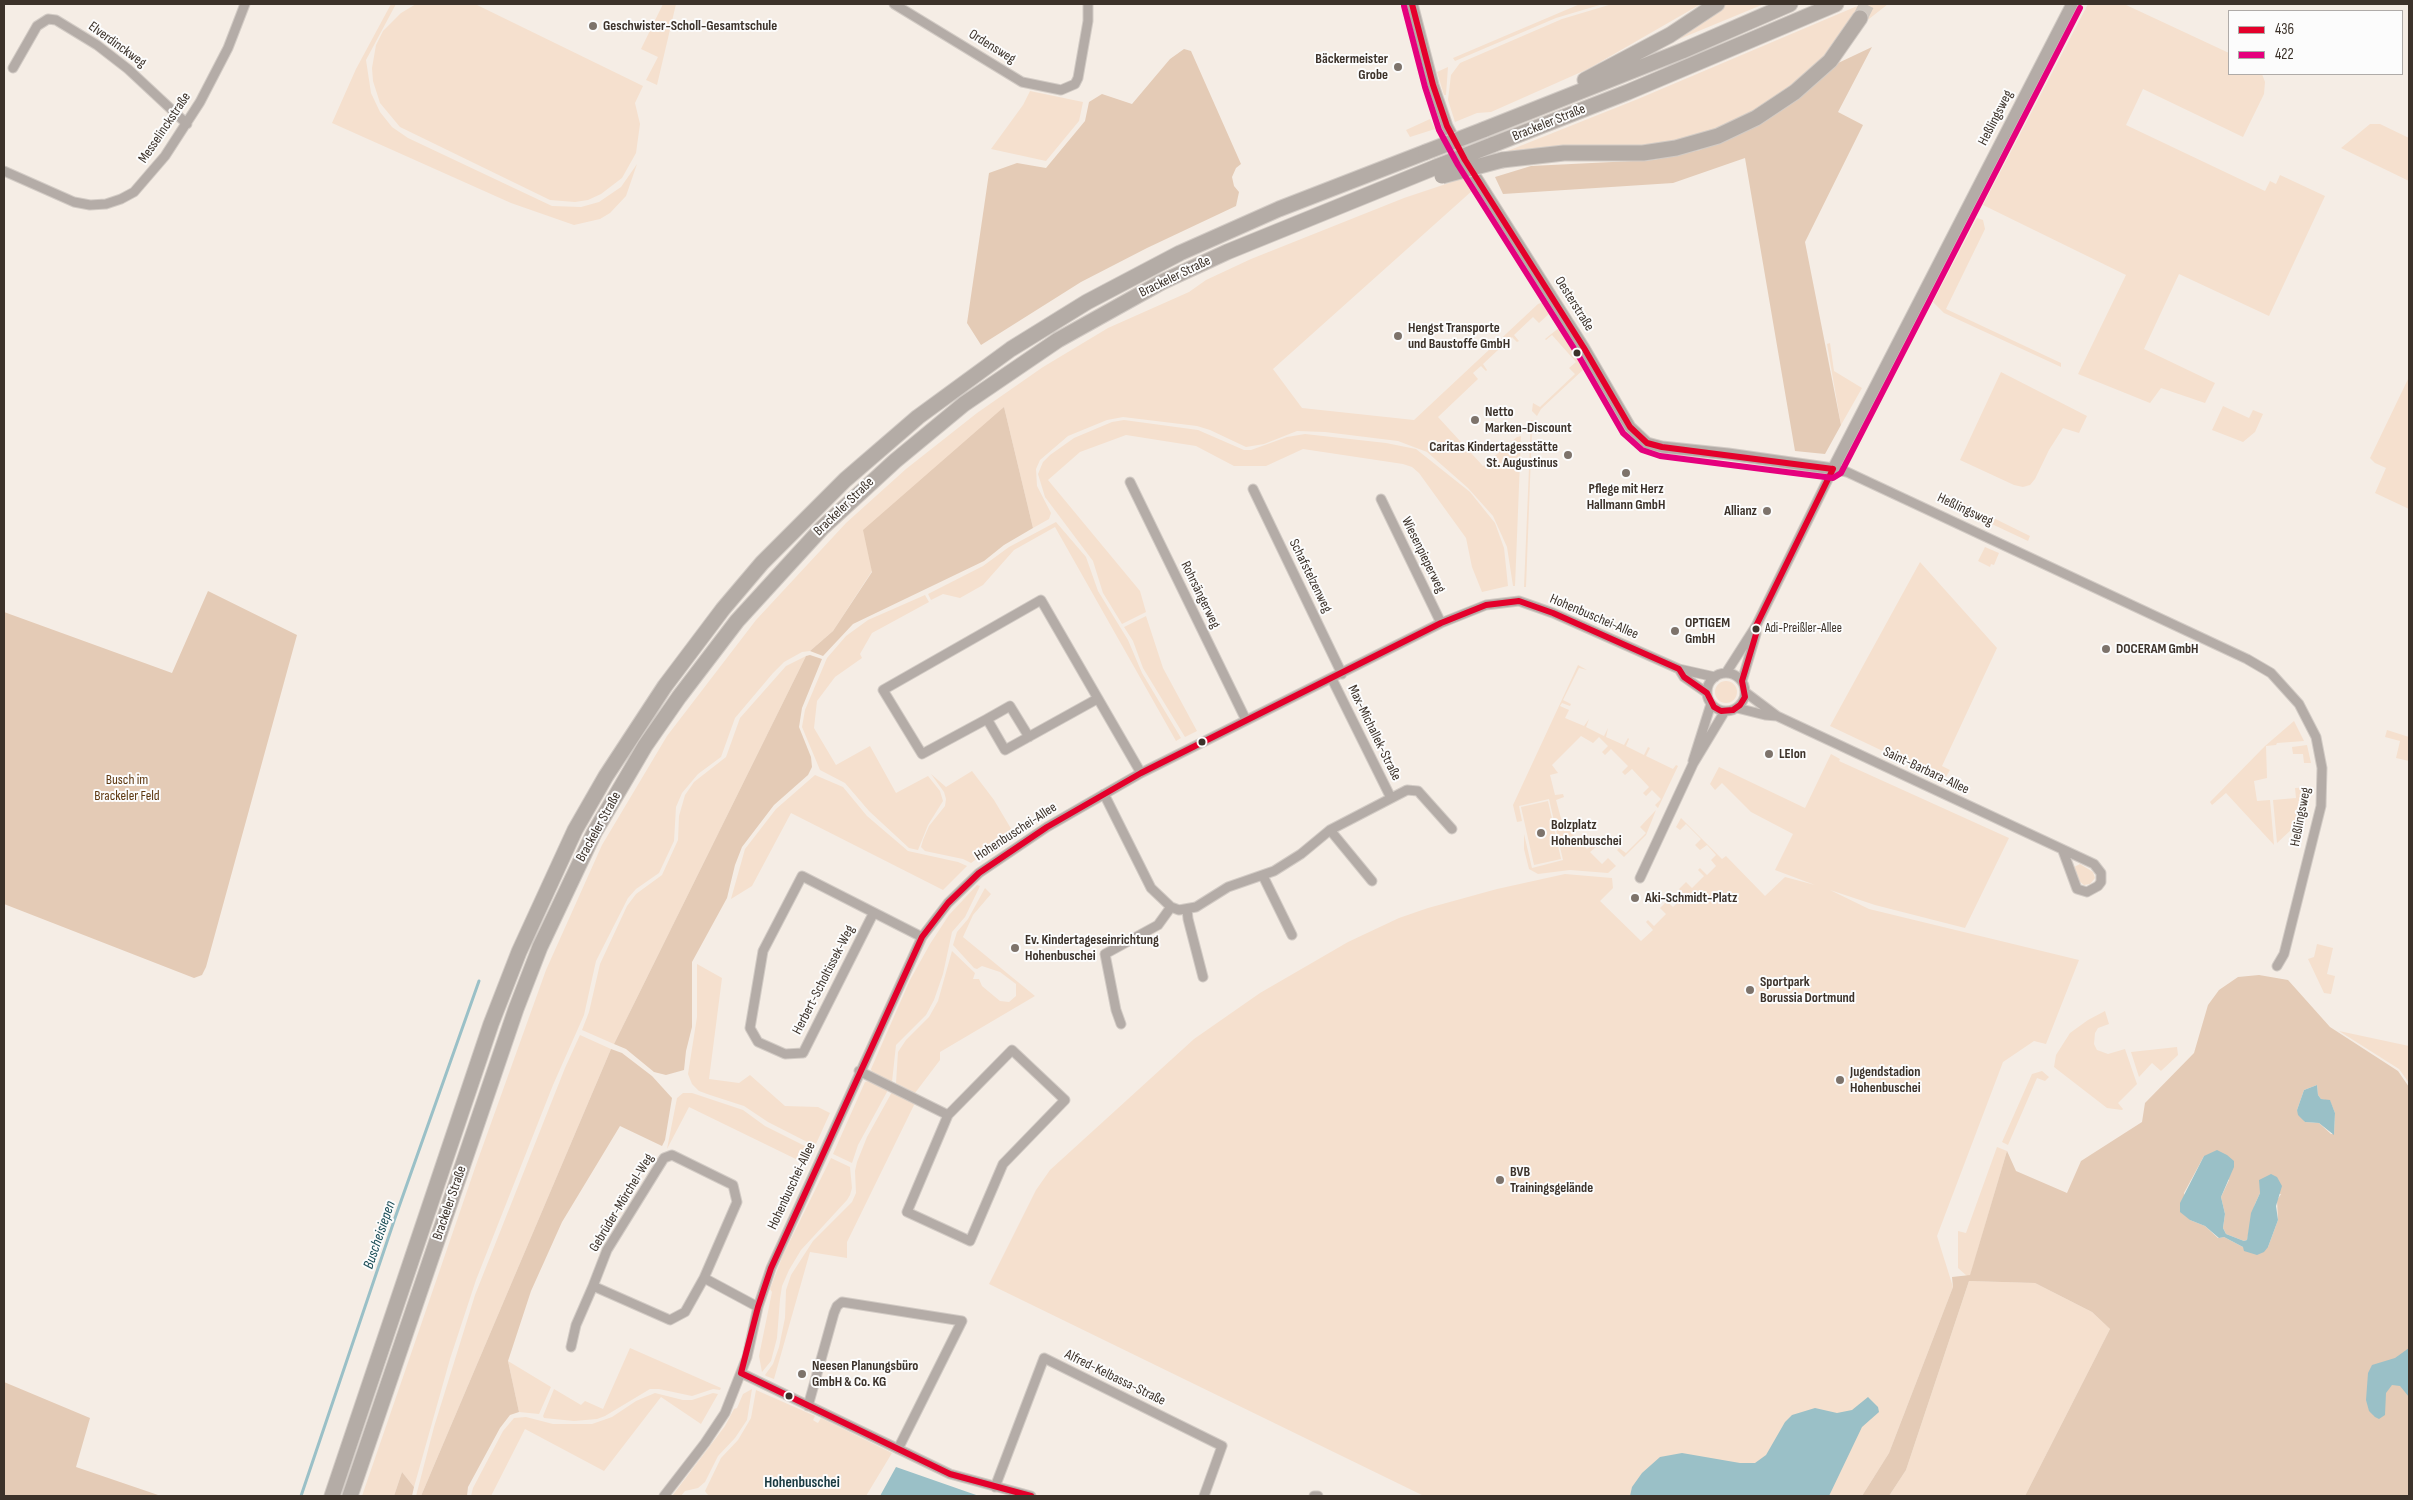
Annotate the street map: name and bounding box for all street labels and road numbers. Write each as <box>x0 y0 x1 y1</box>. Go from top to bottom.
street label: Elverdinckweg <box>85 18 149 72</box>
street label: Ordensweg <box>965 26 1019 68</box>
street label: Heßlingsweg <box>1975 88 2017 148</box>
street label: Messelinckstraße <box>135 89 195 167</box>
street label: Brackeler Straße <box>1510 101 1588 145</box>
street label: Brackeler Straße <box>1137 253 1213 301</box>
street label: Oesterstraße <box>1551 274 1597 334</box>
street label: Brackeler Straße <box>810 474 878 540</box>
street label: Heßlingsweg <box>1934 490 1996 530</box>
street label: Wiesenpieperweg <box>1397 514 1449 596</box>
street label: Schafstelzenweg <box>1285 536 1335 616</box>
street label: Rohrsängerweg <box>1177 559 1223 631</box>
street label: Hohenbuschei-Allee <box>1547 591 1641 643</box>
street label: Max-Michallek-Straße <box>1344 683 1404 783</box>
street label: Saint-Barbara-Allee <box>1880 744 1972 798</box>
street label: Heßlingsweg <box>2287 786 2315 848</box>
street label: Brackeler Straße <box>573 789 625 865</box>
street label: Hohenbuschei-Allee <box>972 799 1060 865</box>
street label: Herbert-Scholtissek-Weg <box>789 923 859 1037</box>
street label: Hohenbuschei-Allee <box>764 1140 820 1232</box>
street label: Gebrüder-Mörchel-Weg <box>586 1151 658 1255</box>
street label: Brackeler Straße <box>429 1164 471 1242</box>
street label: Alfred-Kelbassa-Straße <box>1062 1346 1168 1410</box>

